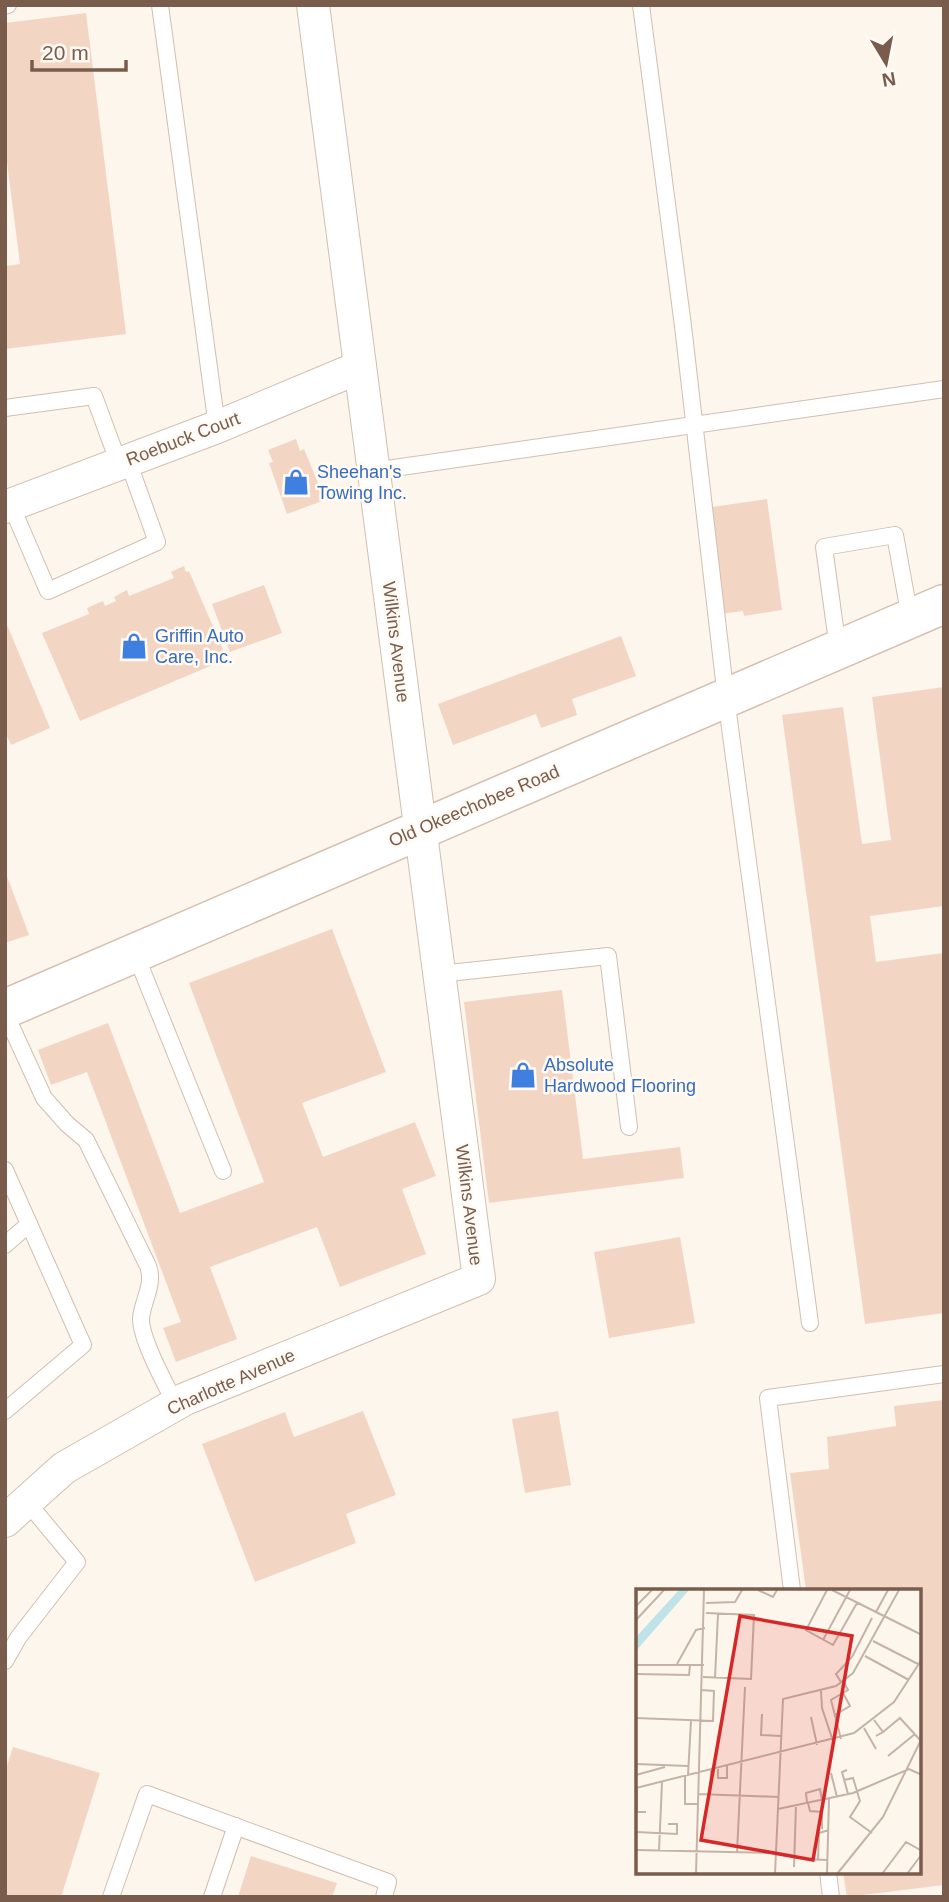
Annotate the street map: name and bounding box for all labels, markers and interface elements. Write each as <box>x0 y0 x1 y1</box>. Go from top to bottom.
scale bar <box>32 28 126 72</box>
north arrow <box>851 28 921 98</box>
text: 20 m <box>42 41 89 64</box>
text: N <box>880 68 897 91</box>
street label: Roebuck Court <box>123 408 243 470</box>
place label: Sheehan's Towing Inc. <box>317 462 407 503</box>
shop icon: Sheehan's Towing Inc. <box>281 467 311 497</box>
street label: Wilkins Avenue <box>379 580 413 704</box>
place label: Griffin Auto Care, Inc. <box>155 626 244 667</box>
shop icon: Griffin Auto Care, Inc. <box>119 631 149 661</box>
street label: Old Okeechobee Road <box>386 761 562 851</box>
place label: Absolute Hardwood Flooring <box>544 1055 696 1096</box>
shop icon: Absolute Hardwood Flooring <box>508 1060 538 1090</box>
street label: Wilkins Avenue <box>452 1143 486 1267</box>
street label: Charlotte Avenue <box>164 1345 298 1419</box>
inset map <box>636 1589 921 1874</box>

